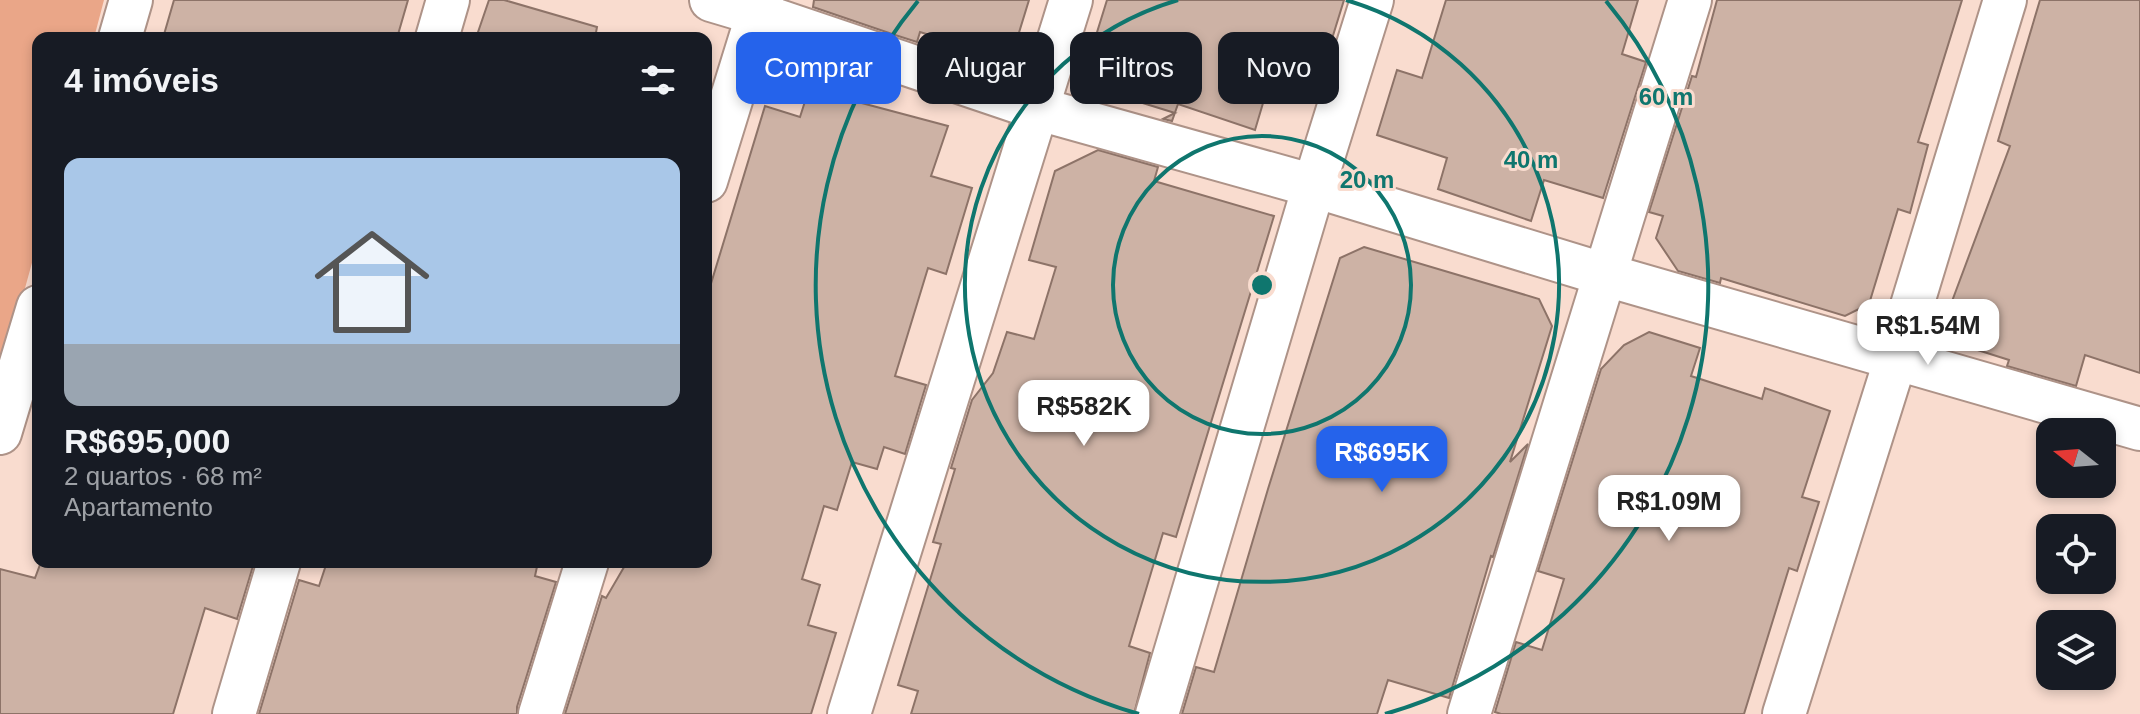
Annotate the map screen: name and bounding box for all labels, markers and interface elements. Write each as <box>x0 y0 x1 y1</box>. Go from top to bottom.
chip: Comprar <box>736 32 901 104</box>
chip: Alugar <box>917 32 1054 104</box>
chip: Filtros <box>1070 32 1202 104</box>
chip: Novo <box>1218 32 1339 104</box>
icon: filters <box>636 58 680 102</box>
text: 4 imóveis <box>64 61 219 99</box>
text: 60 m <box>1639 83 1693 110</box>
text: 40 m <box>1504 146 1558 173</box>
text: 20 m <box>1340 166 1394 193</box>
icon: home <box>300 210 444 354</box>
centre of rings <box>1248 271 1276 299</box>
pin: R$1.54M <box>1854 299 2002 367</box>
text: R$1.54M <box>1875 310 1981 340</box>
pin: R$582K <box>1019 380 1149 448</box>
text: R$582K <box>1036 391 1132 421</box>
north arrow <box>2036 418 2116 498</box>
map controls <box>2036 418 2116 690</box>
text: R$695,000 <box>64 422 230 460</box>
pin: R$695K <box>1317 426 1447 494</box>
text: R$695K <box>1334 437 1430 467</box>
text: 2 quartos · 68 m² <box>64 461 262 491</box>
pin: R$1.09M <box>1595 475 1743 543</box>
text: R$1.09M <box>1616 486 1722 516</box>
text: Apartamento <box>64 492 213 522</box>
button: locate <box>2036 514 2116 594</box>
button: layers <box>2036 610 2116 690</box>

